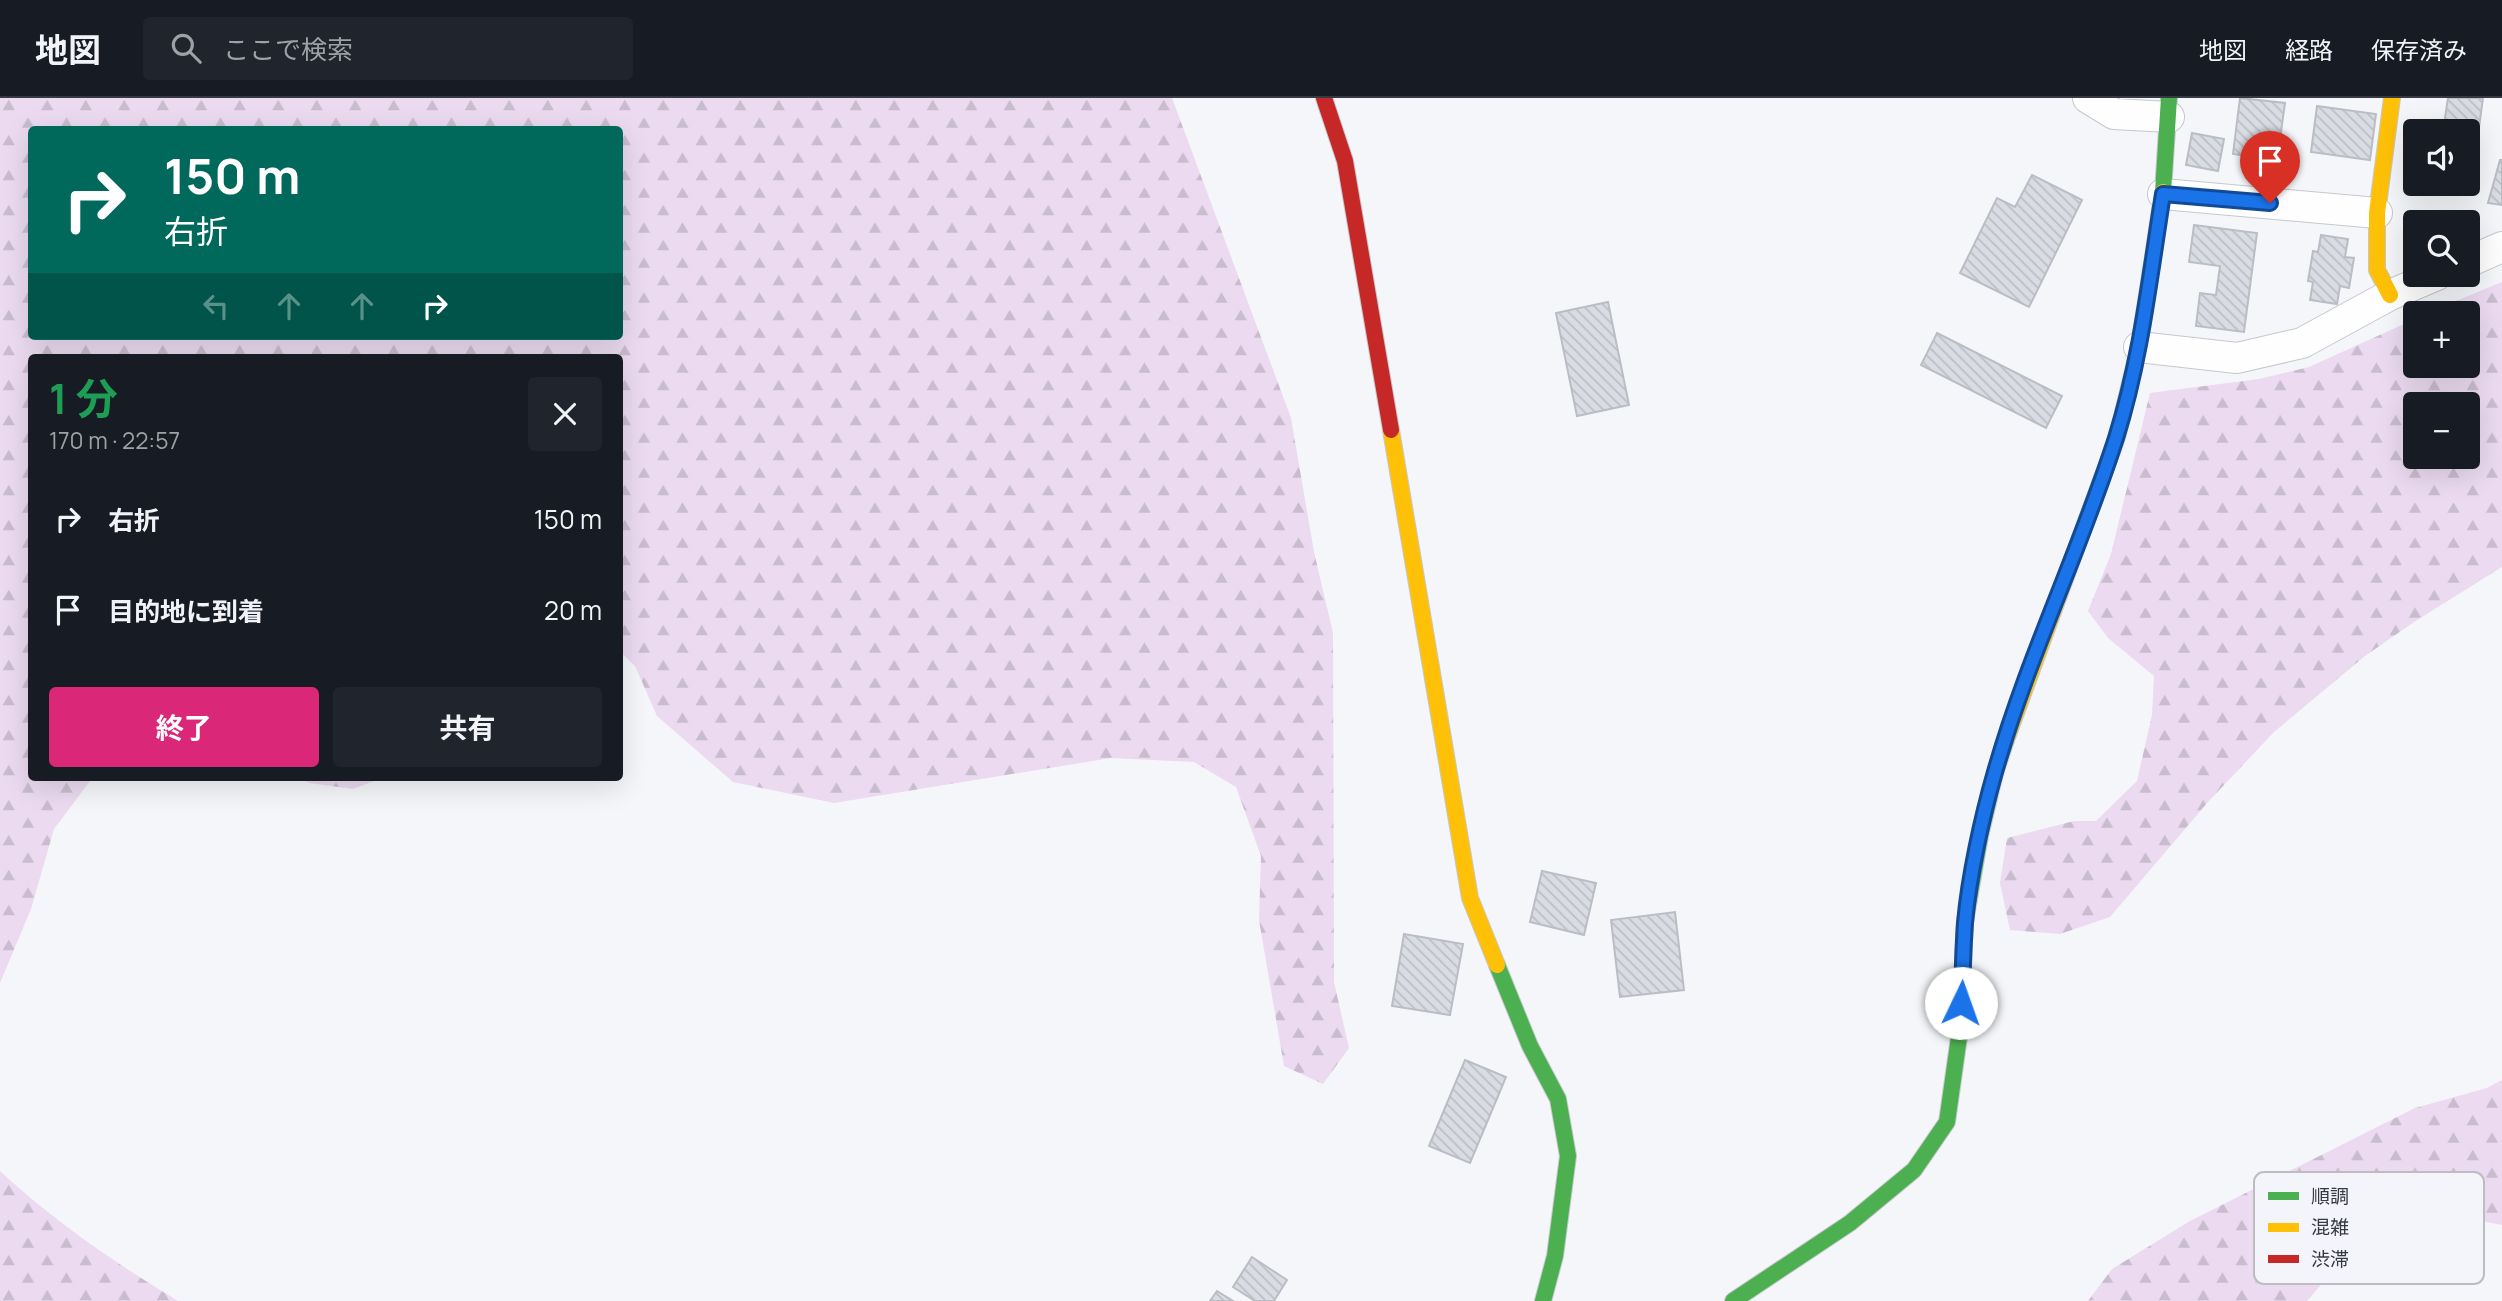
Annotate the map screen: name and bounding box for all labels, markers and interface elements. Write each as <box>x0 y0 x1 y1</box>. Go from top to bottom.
search box <box>143 17 633 80</box>
text: 地図 <box>35 27 101 72</box>
icon: search <box>167 29 205 67</box>
text: ここで検索 <box>223 31 353 67</box>
text: 地図 <box>2199 33 2247 66</box>
text: 経路 <box>2285 33 2333 66</box>
text: 保存済み <box>2371 33 2467 66</box>
map controls <box>2403 119 2480 469</box>
button: sound <box>2403 119 2480 196</box>
pin <box>2240 131 2300 203</box>
text: 150 m <box>164 142 300 209</box>
icon: arrive <box>2251 142 2289 180</box>
icon: right <box>49 154 140 245</box>
text: 右折 <box>164 209 228 253</box>
button: search <box>2403 210 2480 287</box>
icon: left <box>197 287 235 325</box>
icon: ahead <box>270 287 308 325</box>
icon: ahead <box>343 287 381 325</box>
icon: right <box>416 287 454 325</box>
button: + <box>2403 301 2480 378</box>
text: 1 分 <box>49 369 118 427</box>
button: close <box>528 377 602 451</box>
button: − <box>2403 392 2480 469</box>
text: 170 m · 22:57 <box>49 424 180 456</box>
icon: right <box>49 500 87 538</box>
text: 150 m <box>534 501 602 537</box>
text: 右折 <box>108 502 160 538</box>
icon: arrive <box>49 591 87 629</box>
text: 20 m <box>544 592 602 628</box>
text: 目的地に到着 <box>108 593 264 629</box>
button: 終了 <box>49 687 319 767</box>
button: 共有 <box>333 687 602 767</box>
position arrow <box>1924 966 1998 1040</box>
legend <box>2254 1172 2484 1284</box>
text: 順調 <box>2311 1183 2349 1209</box>
text: 混雑 <box>2311 1214 2349 1240</box>
text: 渋滞 <box>2311 1246 2349 1272</box>

